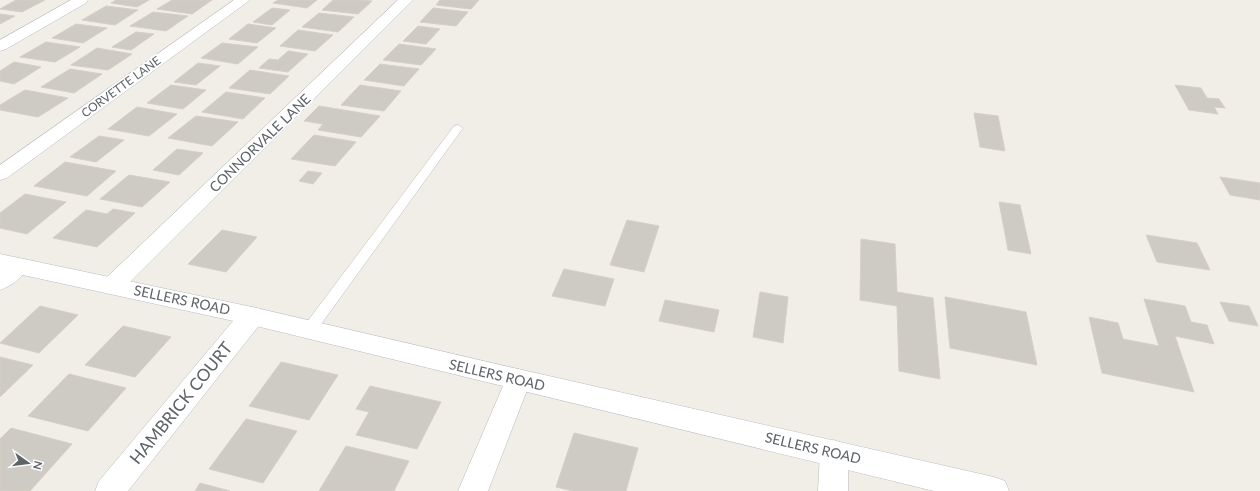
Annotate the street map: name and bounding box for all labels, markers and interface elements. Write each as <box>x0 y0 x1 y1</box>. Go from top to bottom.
street label: CORVETTE LANE <box>78 53 163 120</box>
street label: CONNORVALE LANE <box>206 90 314 195</box>
street label: SELLERS ROAD <box>132 281 232 318</box>
street label: HAMBRICK COURT <box>125 337 236 468</box>
street label: SELLERS ROAD <box>448 355 547 394</box>
street label: SELLERS ROAD <box>764 428 863 467</box>
north arrow <box>8 443 48 483</box>
text: N <box>31 460 46 471</box>

